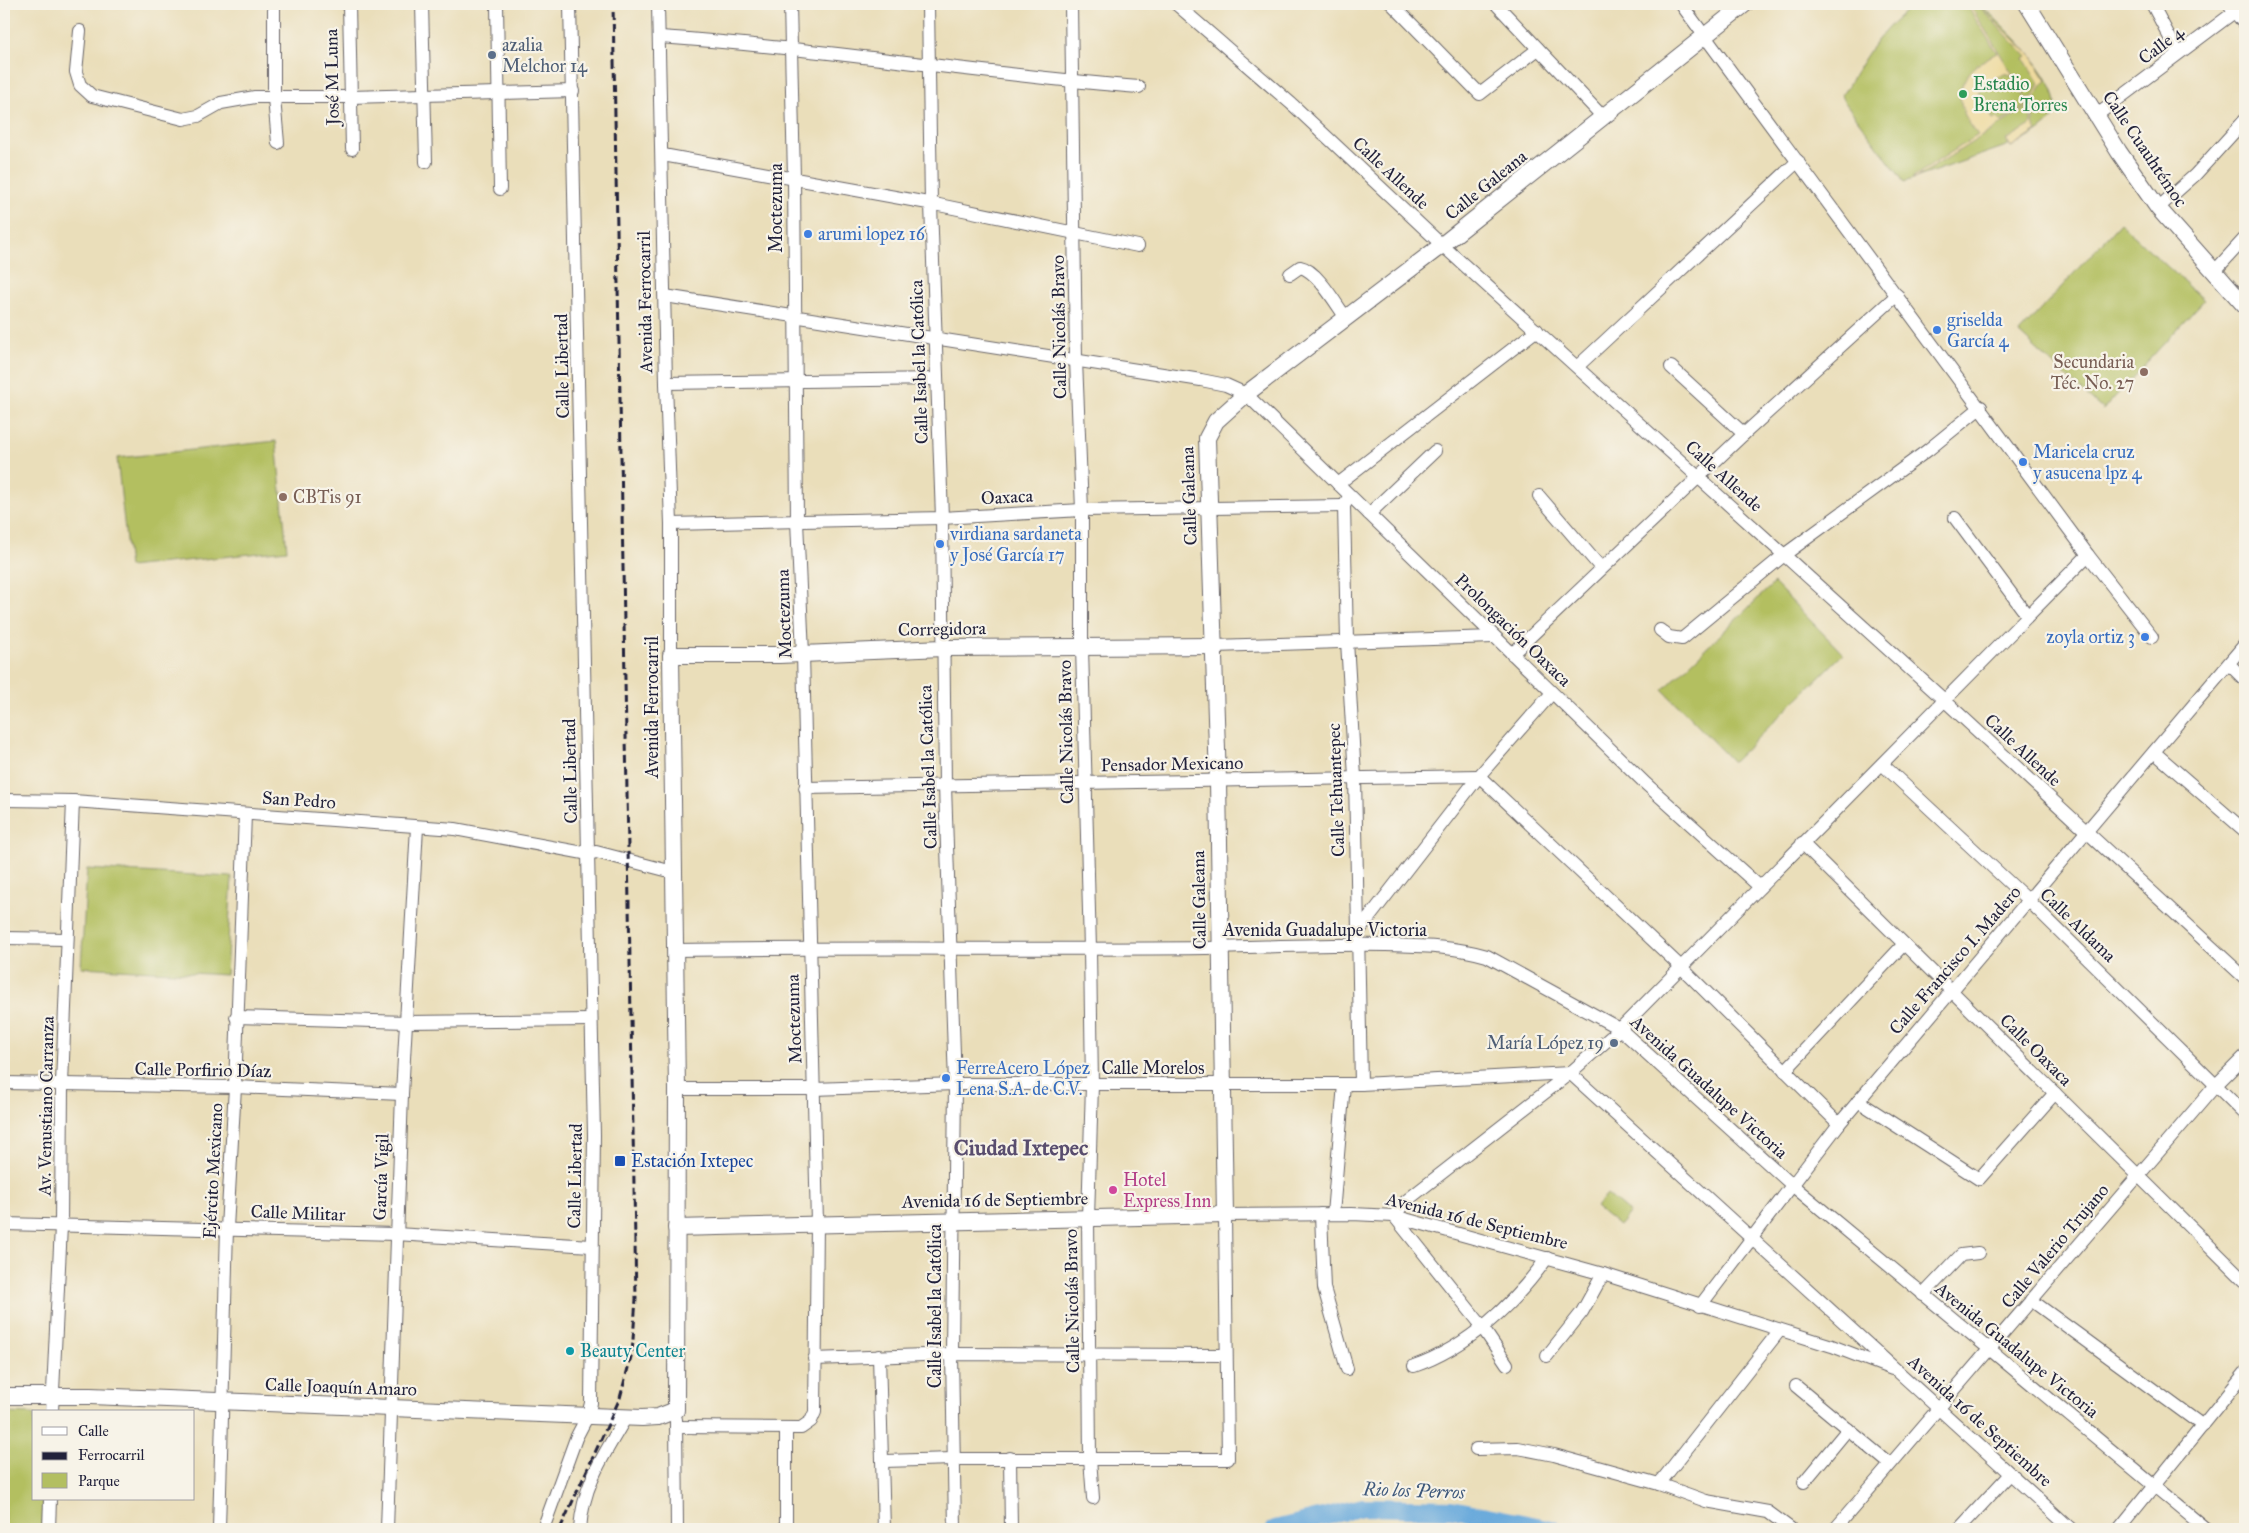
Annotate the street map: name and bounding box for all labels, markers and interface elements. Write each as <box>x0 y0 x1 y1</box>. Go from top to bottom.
street label: Calle 4 <box>2134 20 2189 69</box>
street label: José M Luna <box>320 28 345 128</box>
place label: azalia Melchor 14 <box>502 34 588 77</box>
marker: azalia Melchor 14 <box>486 49 498 61</box>
place label: Estadio Brena Torres <box>1973 73 2068 116</box>
street label: Calle Cuauhtémoc <box>2098 87 2192 212</box>
marker: Estadio Brena Torres <box>1957 88 1969 100</box>
street label: Calle Allende <box>1348 132 1434 214</box>
street label: Calle Galeana <box>1441 145 1532 225</box>
street label: Moctezuma <box>765 163 787 253</box>
place label: arumi lopez 16 <box>818 223 926 245</box>
marker: arumi lopez 16 <box>802 228 814 240</box>
street label: Avenida Ferrocarril <box>633 230 657 374</box>
street label: Calle Nicolás Bravo <box>1047 255 1071 399</box>
street label: Calle Isabel la Católica <box>905 279 933 444</box>
place label: griselda García 4 <box>1947 309 2009 352</box>
street label: Calle Libertad <box>550 313 574 419</box>
marker: griselda García 4 <box>1931 324 1943 336</box>
place label: Secundaria Téc. No. 27 <box>2051 351 2134 394</box>
marker: Secundaria Téc. No. 27 <box>2138 366 2150 378</box>
street label: Calle Allende <box>1681 436 1767 516</box>
place label: Maricela cruz y asucena lpz 4 <box>2033 441 2142 484</box>
street label: Calle Galeana <box>1176 446 1202 546</box>
marker: Maricela cruz y asucena lpz 4 <box>2017 456 2029 468</box>
street label: Oaxaca <box>980 485 1034 509</box>
place label: CBTis 91 <box>293 486 362 508</box>
marker: CBTis 91 <box>277 491 289 503</box>
place label: virdiana sardaneta y José García 17 <box>949 523 1082 567</box>
marker: virdiana sardaneta y José García 17 <box>934 538 946 550</box>
street label: Moctezuma <box>771 568 797 659</box>
street label: Prolongación Oaxaca <box>1450 569 1576 692</box>
street label: Corregidora <box>898 617 987 642</box>
place label: zoyla ortiz 3 <box>2046 626 2135 648</box>
marker: zoyla ortiz 3 <box>2139 631 2151 643</box>
street label: Avenida Ferrocarril <box>641 636 663 779</box>
street label: Calle Nicolás Bravo <box>1054 660 1078 804</box>
street label: Calle Isabel la Católica <box>914 684 942 849</box>
street label: Calle Allende <box>1980 709 2066 791</box>
street label: Calle Libertad <box>558 718 582 824</box>
street label: Calle Tehuantepec <box>1323 722 1349 857</box>
street label: Pensador Mexicano <box>1100 752 1244 776</box>
street label: San Pedro <box>261 786 337 814</box>
street label: Calle Galeana <box>1187 850 1211 950</box>
street label: Calle Francisco I. Madero <box>1884 881 2026 1039</box>
street label: Calle Aldama <box>2035 883 2121 967</box>
street label: Avenida Guadalupe Victoria <box>1222 919 1427 941</box>
street label: Moctezuma <box>781 973 807 1064</box>
street label: Calle Oaxaca <box>1995 1009 2077 1091</box>
street label: Avenida Guadalupe Victoria <box>1625 1010 1792 1164</box>
street label: Av. Venustiano Carranza <box>33 1015 59 1197</box>
place label: María López 19 <box>1487 1032 1604 1054</box>
marker: María López 19 <box>1608 1037 1620 1049</box>
place label: FerreAcero López Lena S.A. de C.V. <box>956 1057 1090 1100</box>
street label: Calle Morelos <box>1101 1057 1205 1079</box>
street label: Calle Porfirio Díaz <box>134 1058 272 1082</box>
marker: FerreAcero López Lena S.A. de C.V. <box>940 1072 952 1084</box>
street label: Ejército Mexicano <box>198 1102 228 1240</box>
street label: Calle Libertad <box>563 1123 587 1229</box>
street label: García Vigil <box>368 1133 395 1221</box>
district label: Ciudad Ixtepec <box>954 1134 1089 1161</box>
place label: Estación Ixtepec <box>631 1150 754 1172</box>
marker: Estación Ixtepec <box>613 1154 627 1168</box>
place label: Hotel Express Inn <box>1123 1169 1211 1212</box>
street label: Calle Valerio Trujano <box>1996 1179 2114 1313</box>
marker: Hotel Express Inn <box>1107 1184 1119 1196</box>
street label: Avenida 16 de Septiembre <box>901 1187 1088 1213</box>
street label: Avenida 16 de Septiembre <box>1383 1188 1570 1254</box>
street label: Calle Militar <box>250 1200 346 1226</box>
street label: Calle Isabel la Católica <box>924 1223 946 1388</box>
street label: Calle Nicolás Bravo <box>1060 1229 1084 1373</box>
street label: Avenida Guadalupe Victoria <box>1930 1277 2103 1423</box>
place label: Beauty Center <box>580 1340 686 1362</box>
marker: Beauty Center <box>564 1345 576 1357</box>
street label: Avenida 16 de Septiembre <box>1903 1350 2057 1492</box>
street label: Calle Joaquín Amaro <box>265 1373 417 1402</box>
legend <box>32 1410 195 1500</box>
text: Calle <box>78 1422 109 1440</box>
text: Ferrocarril <box>78 1446 146 1464</box>
text: Parque <box>78 1472 120 1491</box>
water label: Rio los Perros <box>1362 1477 1466 1504</box>

